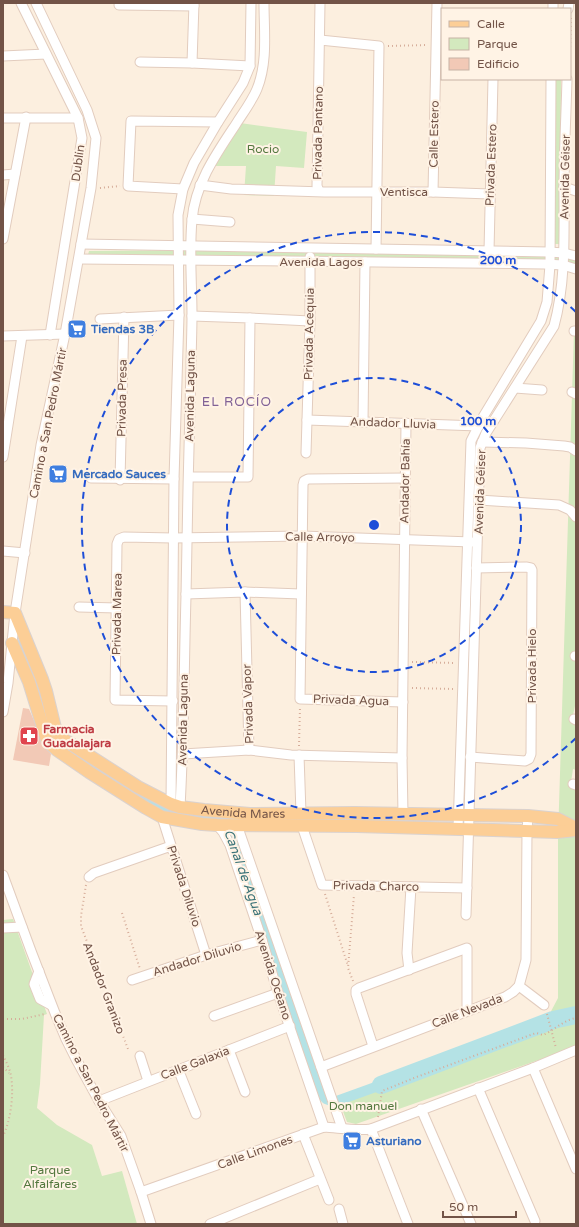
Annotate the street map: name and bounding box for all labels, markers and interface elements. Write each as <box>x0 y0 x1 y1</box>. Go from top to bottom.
legend <box>441 8 571 80</box>
text: Calle <box>477 17 505 31</box>
text: Parque <box>477 37 518 51</box>
text: Edificio <box>477 57 519 71</box>
street label: Privada Pantano <box>310 86 326 180</box>
street label: Calle Estero <box>426 100 442 168</box>
street label: Privada Estero <box>483 124 499 206</box>
street label: Avenida Géiser <box>557 134 573 220</box>
park label: Rocio <box>247 142 279 156</box>
street label: Dublín <box>68 144 88 182</box>
street label: Ventisca <box>380 185 428 199</box>
text: 200 m <box>480 253 516 267</box>
street label: Avenida Lagos <box>279 255 363 269</box>
street label: Privada Acequia <box>301 288 317 380</box>
supermarket icon: Tiendas 3B <box>66 318 88 340</box>
place label: Tiendas 3B <box>90 322 154 336</box>
street label: Camino a San Pedro Mártir <box>26 346 70 500</box>
street label: Avenida Laguna <box>182 350 198 442</box>
street label: Privada Presa <box>114 359 130 437</box>
district label: EL ROCÍO <box>202 394 272 410</box>
street label: Andador Lluvia <box>350 414 436 432</box>
text: 100 m <box>460 414 496 428</box>
street label: Andador Bahía <box>397 438 413 524</box>
street label: Avenida Géiser <box>472 449 488 535</box>
supermarket icon: Mercado Sauces <box>47 463 69 485</box>
place label: Mercado Sauces <box>72 467 166 481</box>
centre of rings <box>367 518 381 532</box>
street label: Calle Arroyo <box>285 529 355 545</box>
street label: Privada Marea <box>109 573 125 655</box>
street label: Privada Hielo <box>525 628 539 704</box>
street label: Privada Vapor <box>240 663 256 744</box>
street label: Avenida Laguna <box>175 674 191 766</box>
street label: Privada Agua <box>313 692 389 708</box>
place label: Farmacia Guadalajara <box>43 722 112 751</box>
pharmacy icon: Farmacia Guadalajara <box>18 725 40 747</box>
street label: Avenida Mares <box>200 803 286 821</box>
water label: Canal de Agua <box>220 827 266 918</box>
street label: Privada Diluvio <box>164 843 204 929</box>
street label: Privada Charco <box>333 878 419 894</box>
street label: Avenida Océano <box>252 928 294 1022</box>
street label: Andador Diluvio <box>151 939 243 979</box>
street label: Andador Granizo <box>80 940 128 1036</box>
street label: Calle Nevada <box>430 991 504 1031</box>
street label: Camino a San Pedro Mártir <box>50 1011 132 1155</box>
street label: Calle Galaxia <box>159 1043 231 1083</box>
park label: Don manuel <box>329 1099 397 1113</box>
supermarket icon: Asturiano <box>341 1130 363 1152</box>
street label: Calle Limones <box>215 1132 295 1172</box>
place label: Asturiano <box>366 1134 422 1148</box>
park label: Parque Alfalfares <box>23 1163 77 1191</box>
scale bar <box>443 1193 516 1219</box>
text: 50 m <box>449 1200 478 1214</box>

